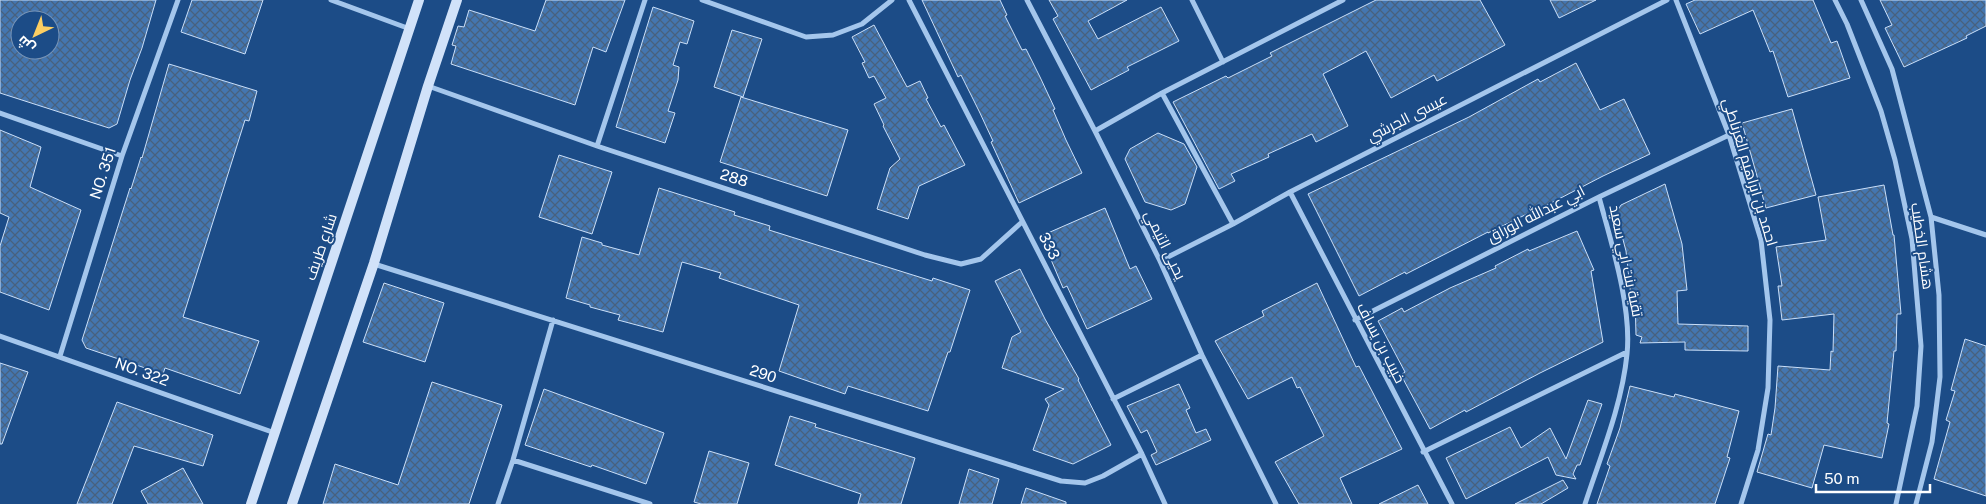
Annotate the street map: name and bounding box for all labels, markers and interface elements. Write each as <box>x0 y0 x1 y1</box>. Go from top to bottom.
north arrow <box>10 10 60 60</box>
text: ش <box>14 32 39 56</box>
street label: عيسى الجرشي <box>1364 90 1451 149</box>
street label: احمد بن ابراهيم الغرناطي <box>1716 96 1781 249</box>
street label: NO. 351 <box>86 145 119 201</box>
street label: 288 <box>718 165 750 190</box>
street label: ابي عبدالله الوراق <box>1484 181 1589 249</box>
street label: هشام الخطيب <box>1906 201 1937 291</box>
street label: تقية بنت ابي سعيد <box>1602 203 1647 319</box>
street label: يحيى التيمي <box>1138 207 1189 284</box>
street label: شارع طريف <box>301 211 343 283</box>
street label: 333 <box>1035 229 1063 262</box>
street label: خبيب بن يساف <box>1352 300 1409 387</box>
street label: NO. 322 <box>113 354 171 389</box>
street label: 290 <box>748 361 779 386</box>
scale bar <box>1816 462 1930 494</box>
text: 50 m <box>1824 470 1859 487</box>

